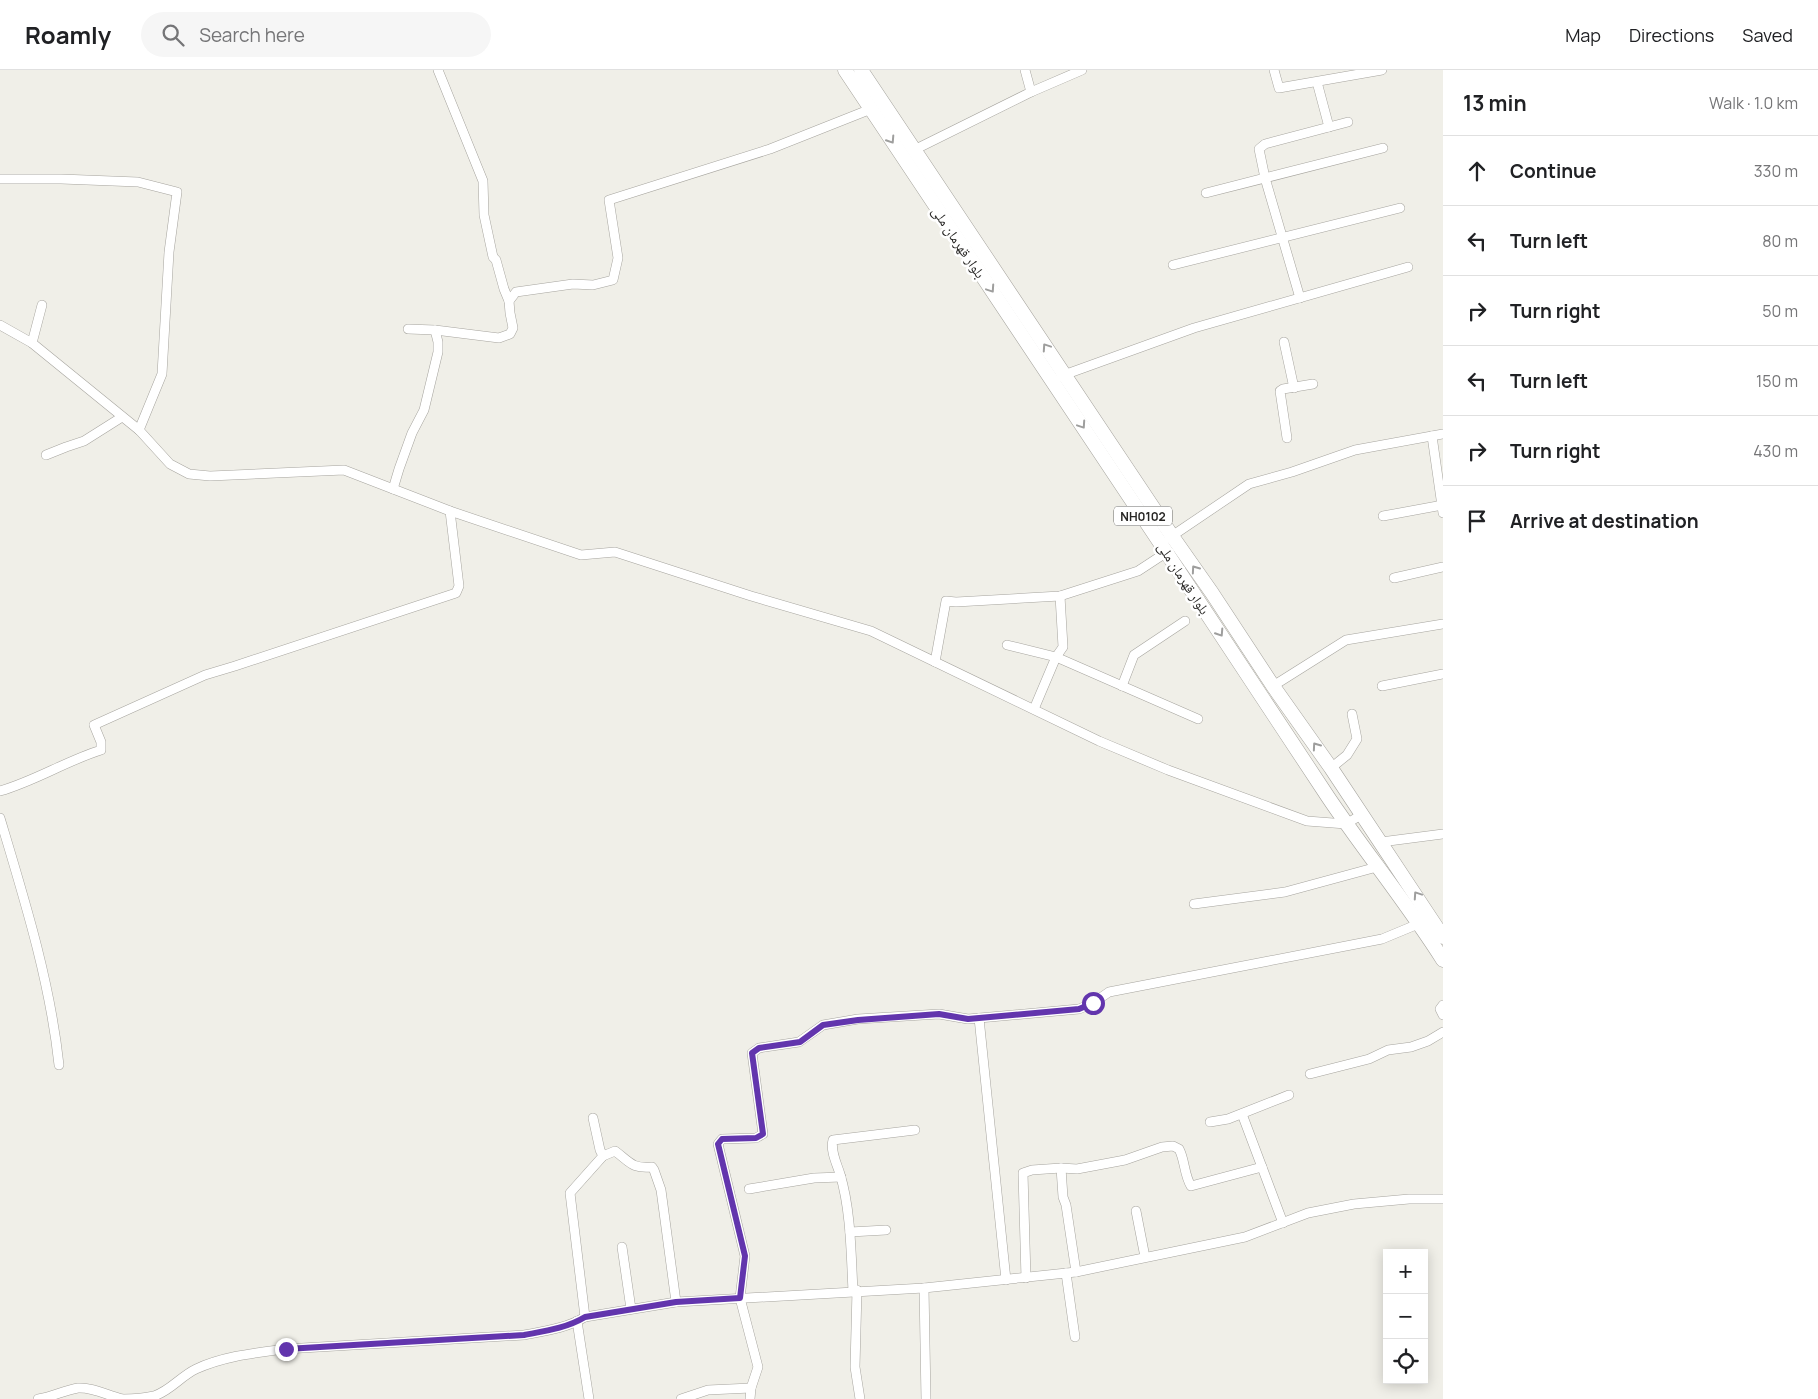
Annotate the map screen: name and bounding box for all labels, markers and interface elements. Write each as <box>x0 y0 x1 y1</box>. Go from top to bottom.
search box <box>141 12 491 57</box>
text: Roamly <box>25 18 111 51</box>
icon: search <box>159 21 187 49</box>
text: Search here <box>199 22 305 48</box>
text: Map <box>1565 23 1601 47</box>
text: Directions <box>1629 23 1714 47</box>
text: Saved <box>1742 23 1793 47</box>
text: 13 min <box>1463 89 1527 117</box>
text: Walk · 1.0 km <box>1709 92 1798 114</box>
one-way arrow <box>885 134 894 143</box>
icon: ahead <box>1463 157 1491 185</box>
text: Continue <box>1510 158 1596 184</box>
text: 330 m <box>1754 160 1798 182</box>
street label: بلوار قهرمان ملی <box>928 202 990 282</box>
icon: left <box>1463 227 1491 255</box>
text: Turn left <box>1510 228 1588 254</box>
text: 80 m <box>1762 230 1798 252</box>
one-way arrow <box>985 284 994 293</box>
icon: right <box>1463 297 1491 325</box>
text: Turn right <box>1510 298 1600 324</box>
text: 50 m <box>1762 300 1798 322</box>
one-way arrow <box>1042 343 1052 352</box>
icon: left <box>1463 367 1491 395</box>
text: Turn left <box>1510 368 1588 394</box>
text: 150 m <box>1756 370 1798 392</box>
one-way arrow <box>1075 419 1085 428</box>
icon: right <box>1463 437 1491 465</box>
text: Turn right <box>1510 438 1600 464</box>
text: 430 m <box>1753 440 1798 462</box>
road number: NH0102 <box>1114 506 1172 526</box>
icon: arrive <box>1463 507 1491 535</box>
text: Arrive at destination <box>1510 508 1699 534</box>
street label: بلوار قهرمان ملی <box>1154 538 1215 618</box>
one-way arrow <box>1192 565 1201 574</box>
one-way arrow <box>1214 627 1223 636</box>
one-way arrow <box>1313 743 1322 752</box>
one-way arrow <box>1414 892 1423 901</box>
route start <box>1082 992 1105 1015</box>
map controls <box>1383 1249 1428 1384</box>
button: + <box>1383 1249 1428 1294</box>
button: − <box>1383 1294 1428 1339</box>
route end <box>275 1338 298 1361</box>
button: locate <box>1383 1339 1428 1384</box>

